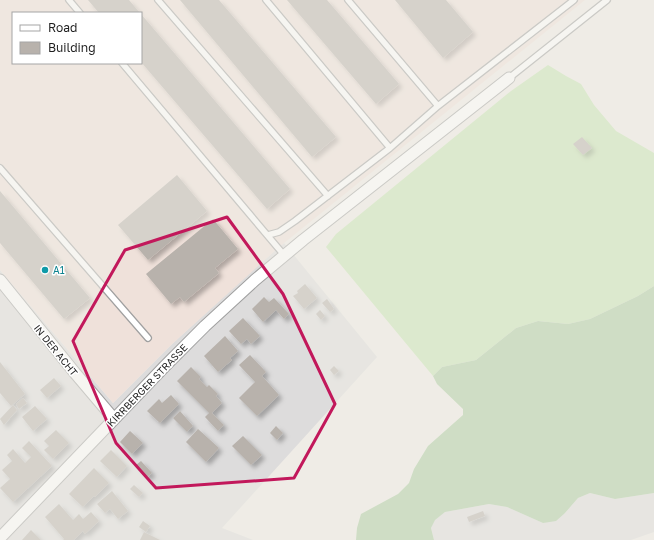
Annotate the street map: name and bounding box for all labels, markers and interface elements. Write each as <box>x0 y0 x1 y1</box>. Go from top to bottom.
legend <box>12 12 142 64</box>
text: Road <box>48 20 77 35</box>
text: Building <box>48 40 96 55</box>
place label: A1 <box>53 264 65 276</box>
marker: A1 <box>40 265 50 275</box>
street label: IN DER ACHT <box>32 322 80 378</box>
street label: KIRRBERGER STRASSE <box>104 341 190 429</box>

